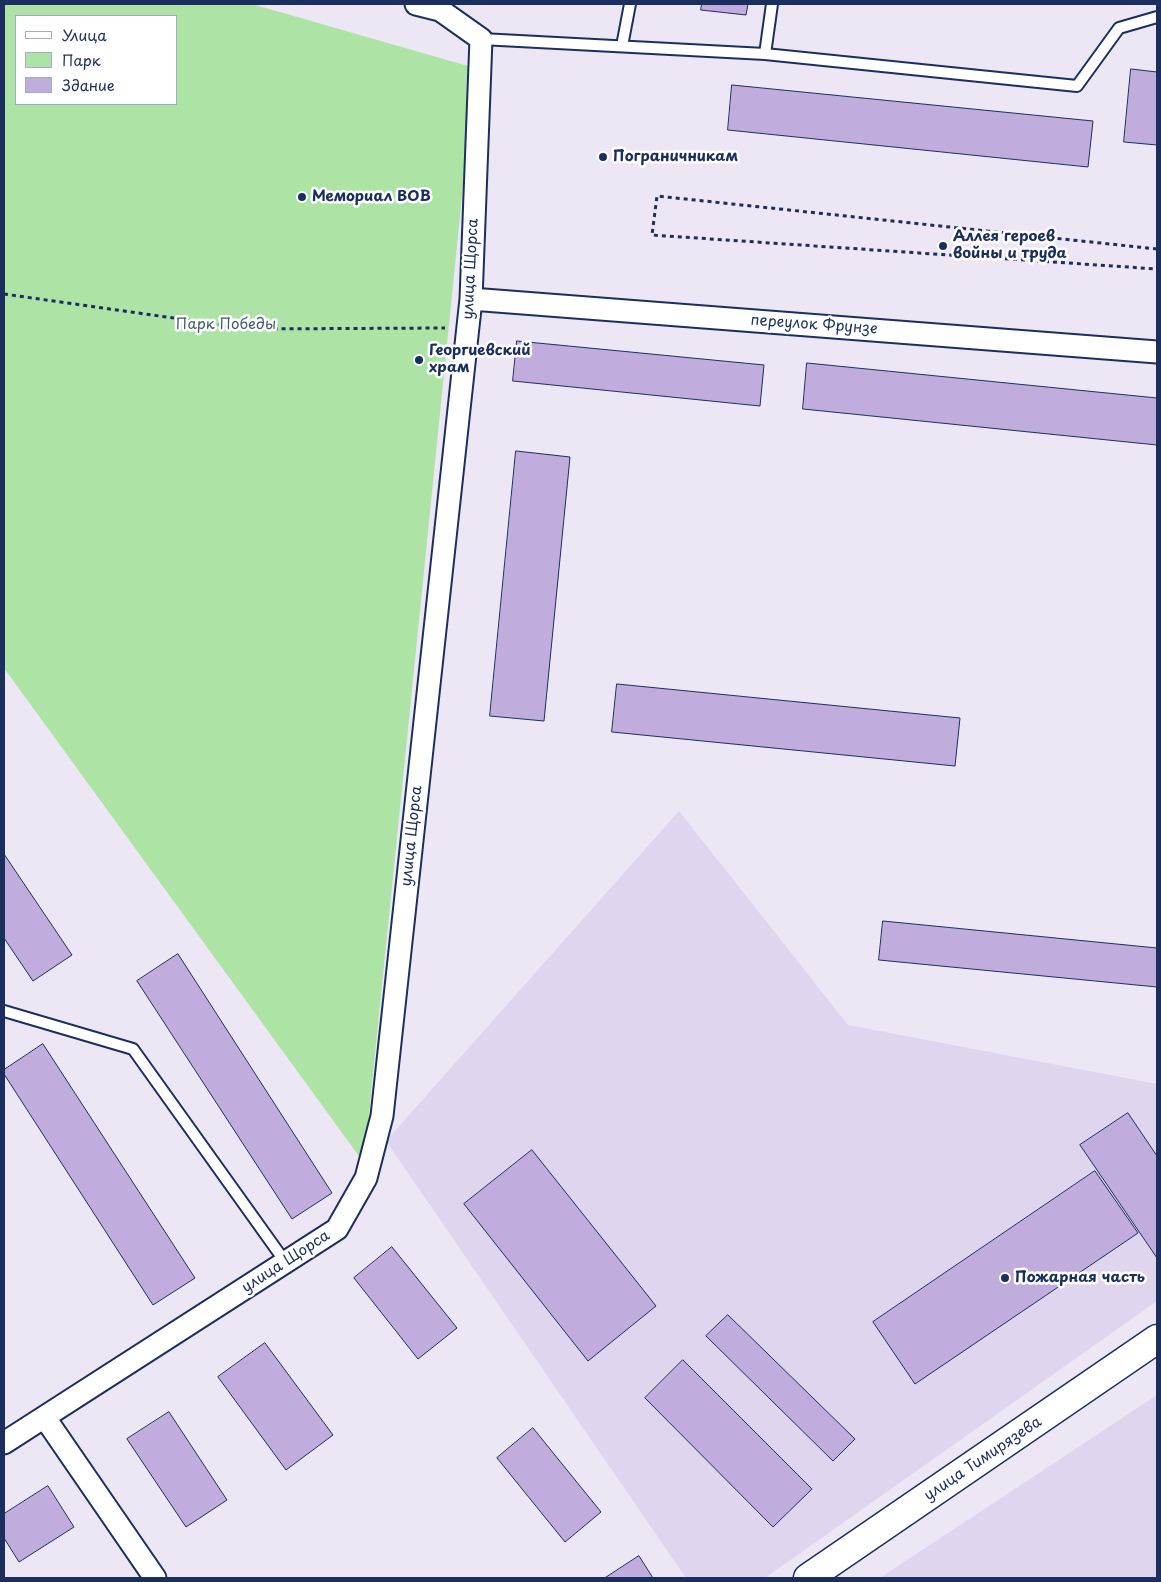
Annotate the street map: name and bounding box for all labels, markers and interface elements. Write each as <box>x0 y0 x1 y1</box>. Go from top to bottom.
legend <box>15 15 178 105</box>
text: Улица <box>62 23 107 46</box>
text: Парк <box>62 48 101 71</box>
text: Здание <box>62 73 115 96</box>
place label: Пограничникам <box>613 148 738 166</box>
marker: Пограничникам <box>597 151 609 163</box>
place label: Мемориал ВОВ <box>312 188 431 206</box>
marker: Мемориал ВОВ <box>296 191 308 203</box>
street label: улица Щорса <box>459 218 483 320</box>
place label: Аллея героев войны и труда <box>953 228 1067 263</box>
marker: Аллея героев войны и труда <box>937 240 949 252</box>
street label: переулок Фрунзе <box>750 312 878 338</box>
park label: Парк Победы <box>176 316 276 334</box>
place label: Георгиевский храм <box>429 342 531 377</box>
marker: Георгиевский храм <box>413 354 425 366</box>
street label: улица Щорса <box>398 785 426 887</box>
street label: улица Щорса <box>239 1227 333 1297</box>
place label: Пожарная часть <box>1015 1269 1145 1287</box>
marker: Пожарная часть <box>999 1272 1011 1284</box>
street label: улица Тимирязева <box>921 1413 1045 1505</box>

